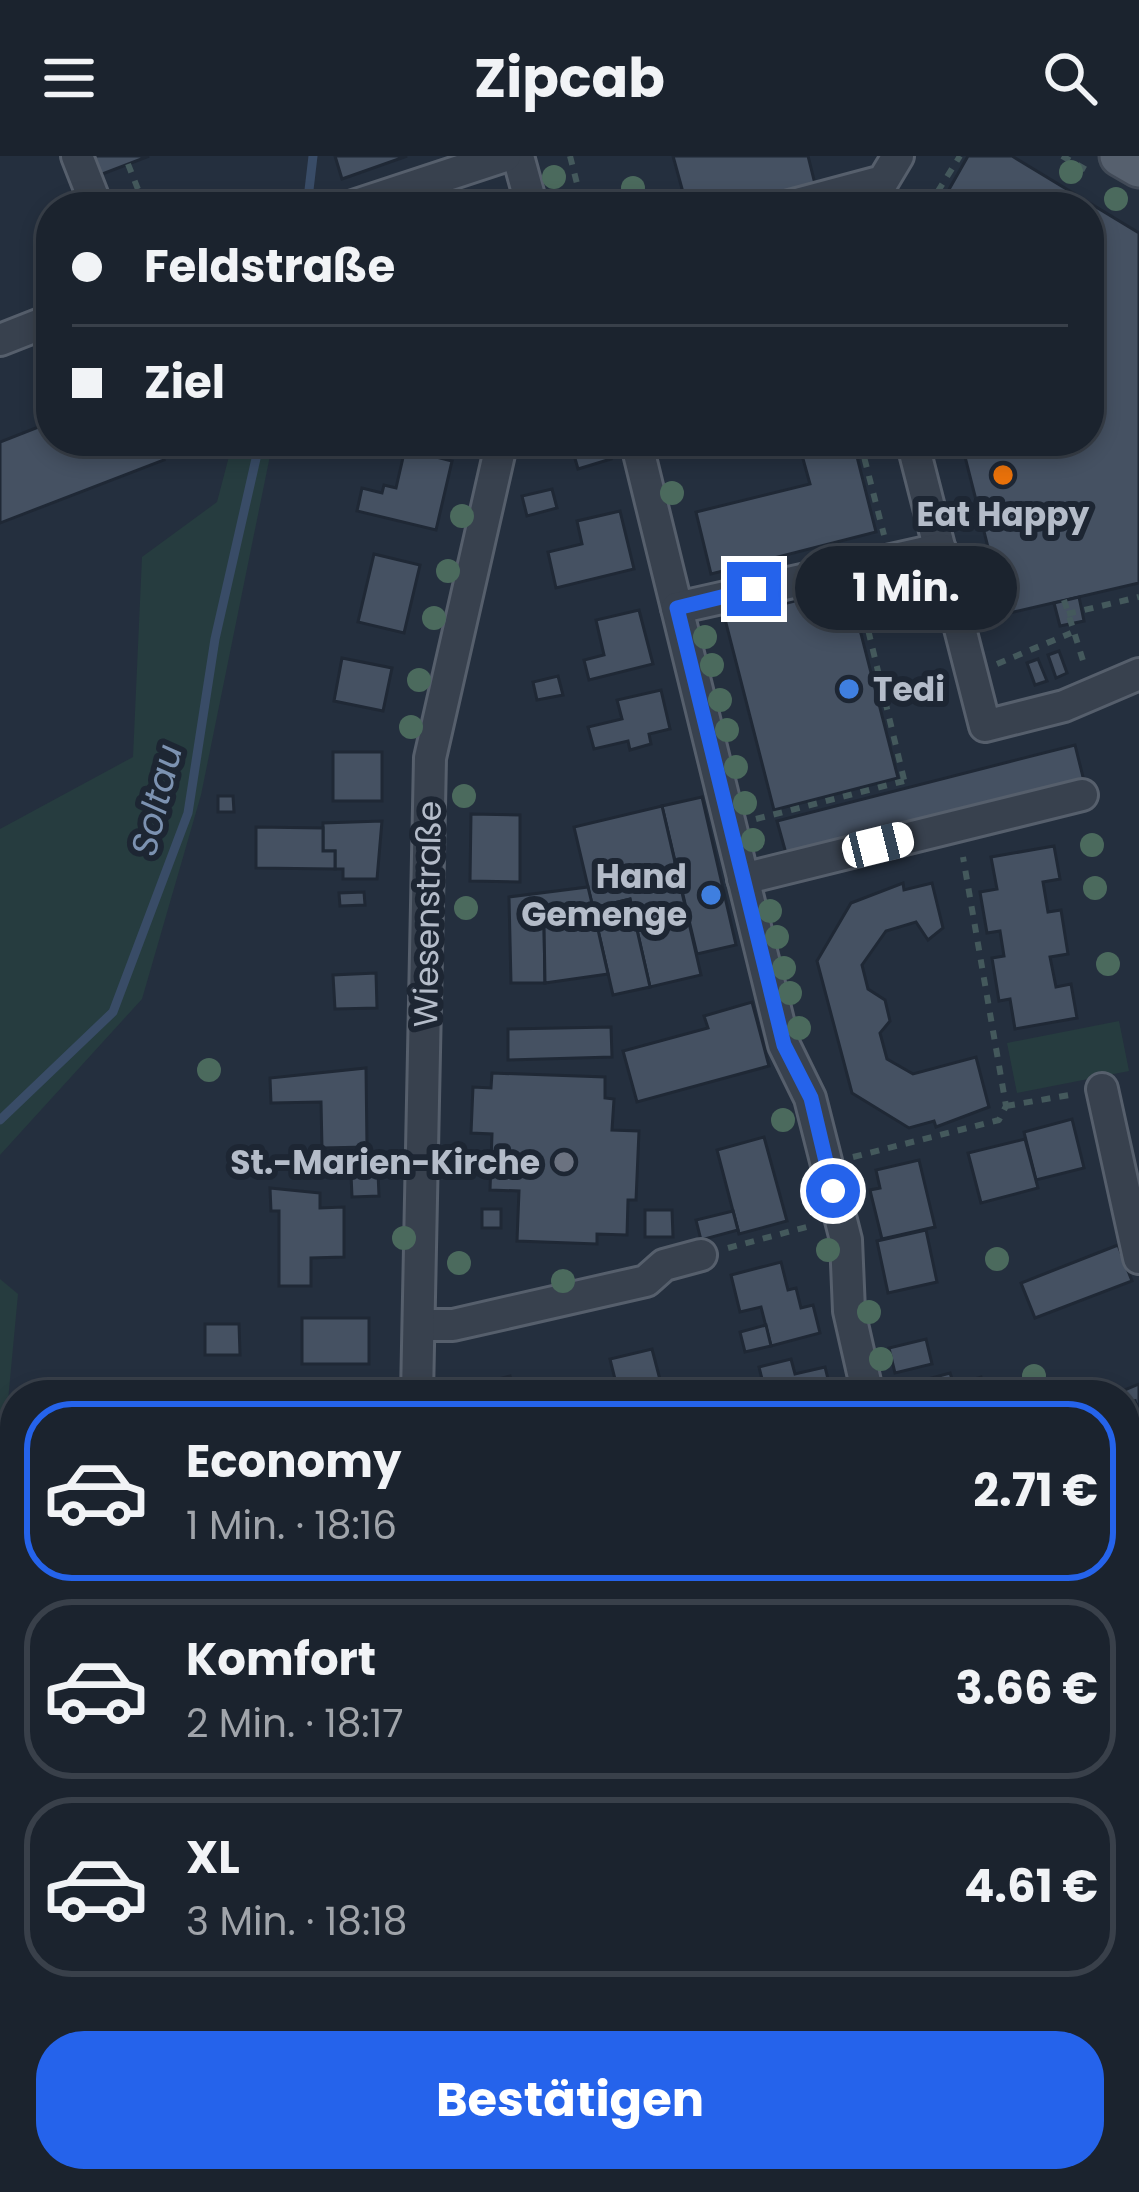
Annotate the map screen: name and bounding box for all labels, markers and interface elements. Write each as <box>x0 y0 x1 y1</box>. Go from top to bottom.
text: Zipcab <box>474 40 665 116</box>
icon: menu <box>36 45 102 111</box>
icon: search <box>1037 45 1103 111</box>
text: Feldstraße <box>144 235 395 298</box>
text: Ziel <box>144 351 225 414</box>
marker: Eat Happy <box>990 462 1016 488</box>
place label: Eat Happy <box>917 491 1090 538</box>
callout: 1 Min. <box>796 547 1018 631</box>
text: 1 Min. <box>852 560 960 615</box>
route end <box>727 562 781 616</box>
place label: Tedi <box>873 666 945 713</box>
marker: Tedi <box>836 676 862 702</box>
water label: Soltau <box>118 739 195 861</box>
street label: Wiesenstraße <box>402 800 453 1028</box>
car <box>839 819 917 871</box>
place label: Hand Gemenge <box>521 853 687 938</box>
marker: Hand Gemenge <box>698 882 724 908</box>
place label: St.-Marien-Kirche <box>230 1139 540 1186</box>
marker: St.-Marien-Kirche <box>551 1149 577 1175</box>
route start <box>806 1164 860 1218</box>
text: Economy <box>186 1430 401 1493</box>
icon: car <box>42 1437 150 1545</box>
text: 2.71 € <box>973 1459 1098 1522</box>
text: 1 Min. · 18:16 <box>186 1498 397 1553</box>
text: Komfort <box>186 1628 376 1691</box>
icon: car <box>42 1635 150 1743</box>
text: 3.66 € <box>955 1657 1098 1720</box>
text: 2 Min. · 18:17 <box>186 1696 403 1751</box>
text: XL <box>186 1826 240 1889</box>
icon: car <box>42 1833 150 1941</box>
text: 4.61 € <box>964 1855 1098 1918</box>
text: 3 Min. · 18:18 <box>186 1894 407 1949</box>
button: Bestätigen <box>36 2031 1104 2169</box>

